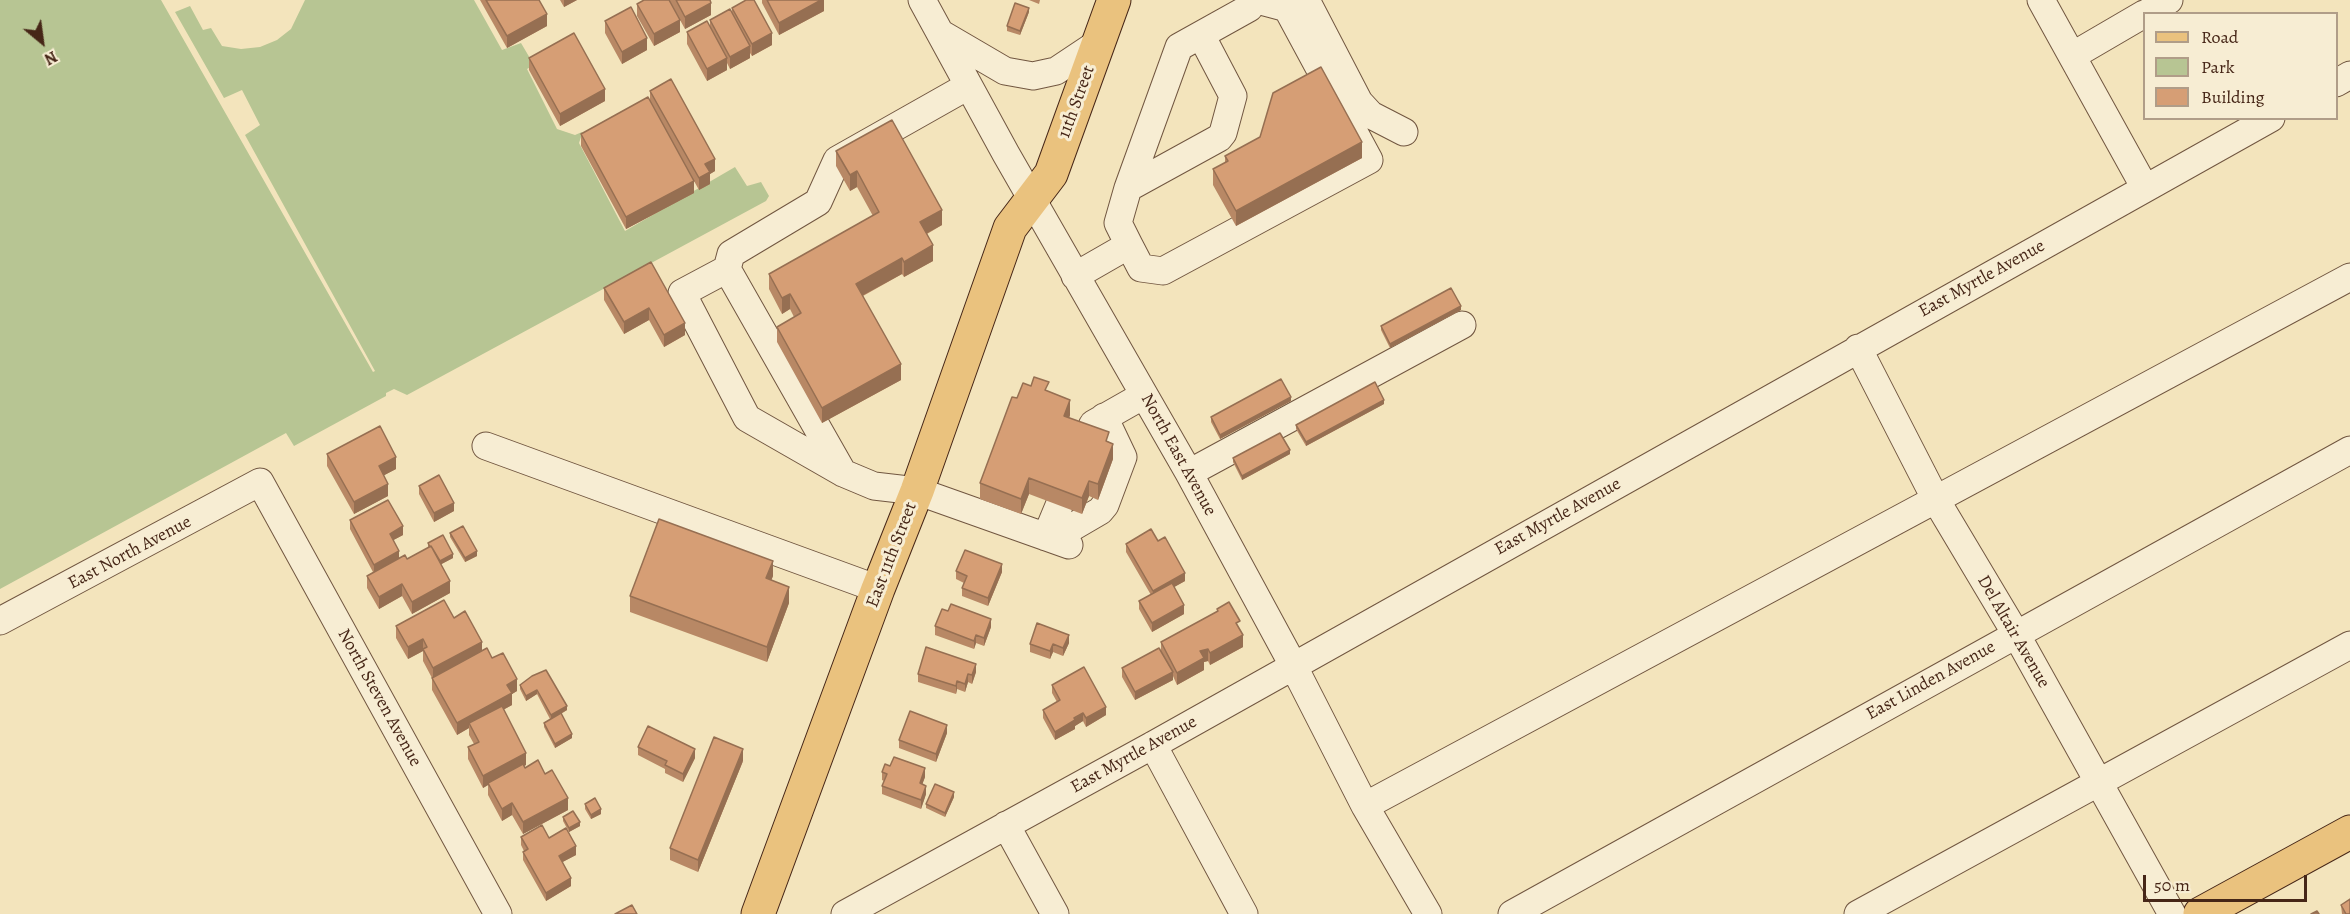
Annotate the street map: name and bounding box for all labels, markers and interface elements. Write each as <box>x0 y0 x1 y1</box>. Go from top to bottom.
north arrow <box>12 12 72 72</box>
legend <box>2143 12 2338 120</box>
text: Road <box>2201 25 2238 49</box>
text: N <box>40 45 61 70</box>
text: Park <box>2201 55 2235 79</box>
street label: 11th Street <box>1054 63 1100 141</box>
text: Building <box>2201 85 2265 109</box>
street label: East Myrtle Avenue <box>1915 235 2049 323</box>
street label: North East Avenue <box>1135 390 1221 520</box>
street label: East Myrtle Avenue <box>1491 473 1625 561</box>
street label: East 11th Street <box>862 499 922 611</box>
street label: East North Avenue <box>65 511 195 595</box>
street label: Del Altair Avenue <box>1972 572 2054 692</box>
street label: North Steven Avenue <box>332 625 426 771</box>
street label: East Linden Avenue <box>1863 637 1999 725</box>
street label: East Myrtle Avenue <box>1067 711 1201 799</box>
scale bar <box>2146 863 2310 901</box>
text: 50 m <box>2154 873 2190 897</box>

